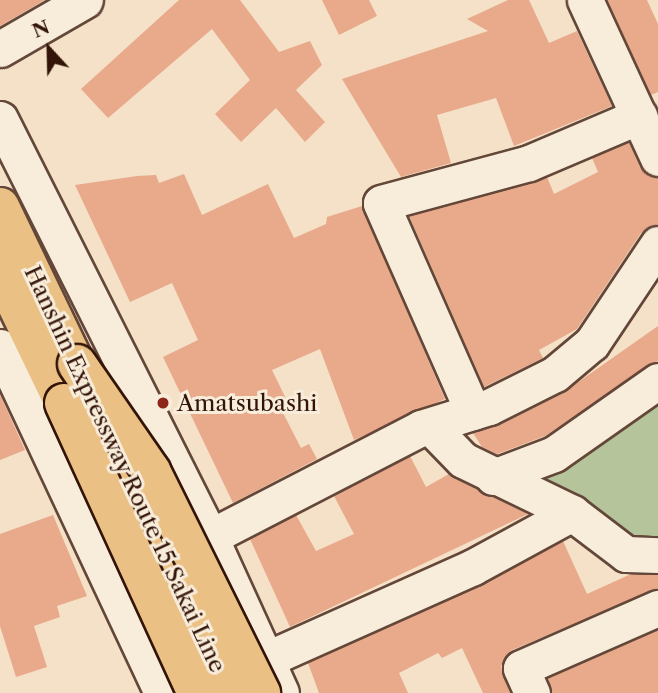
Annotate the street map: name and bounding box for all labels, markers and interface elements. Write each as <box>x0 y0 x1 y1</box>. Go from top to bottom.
north arrow <box>14 14 84 84</box>
text: N <box>29 15 53 43</box>
street label: Hanshin Expressway Route 15 Sakai Line <box>18 261 232 677</box>
place label: Amatsubashi <box>177 389 317 417</box>
marker: Amatsubashi <box>155 395 171 411</box>

